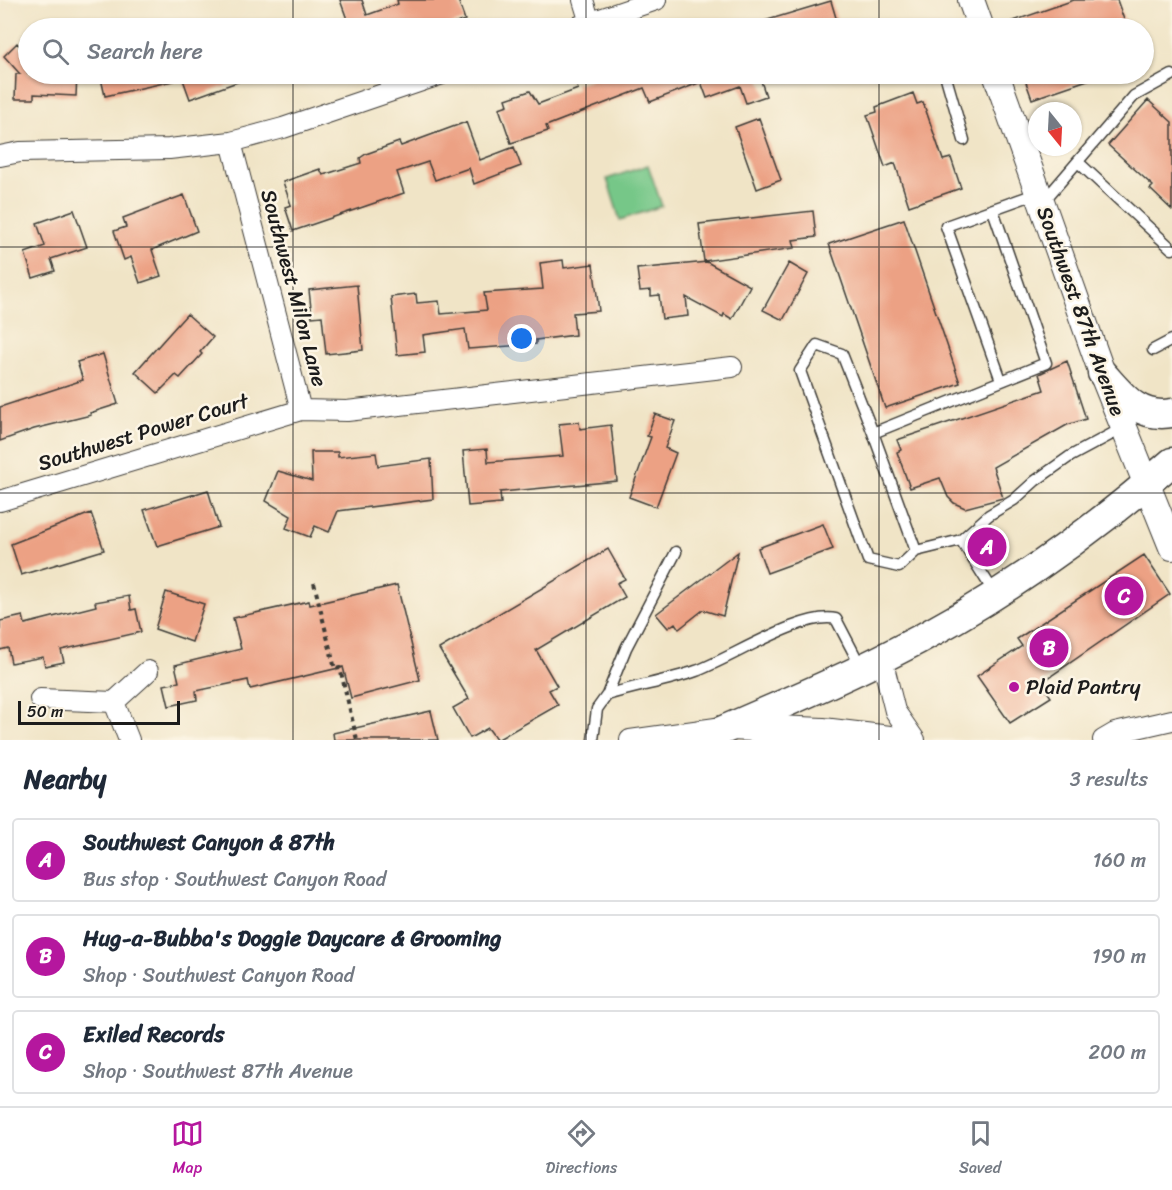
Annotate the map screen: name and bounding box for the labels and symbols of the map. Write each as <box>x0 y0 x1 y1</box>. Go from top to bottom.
north arrow <box>1028 102 1082 156</box>
street label: Southwest Milon Lane <box>249 185 339 391</box>
street label: Southwest 87th Avenue <box>1025 201 1137 421</box>
your location <box>507 324 536 353</box>
street label: Southwest Power Court <box>33 381 255 482</box>
pin: A <box>968 524 1006 570</box>
pin: C <box>1104 574 1144 618</box>
pin: B <box>1030 626 1068 670</box>
place label: Plaid Pantry <box>1026 668 1141 706</box>
marker: Plaid Pantry <box>1007 680 1021 694</box>
scale bar <box>18 698 180 726</box>

